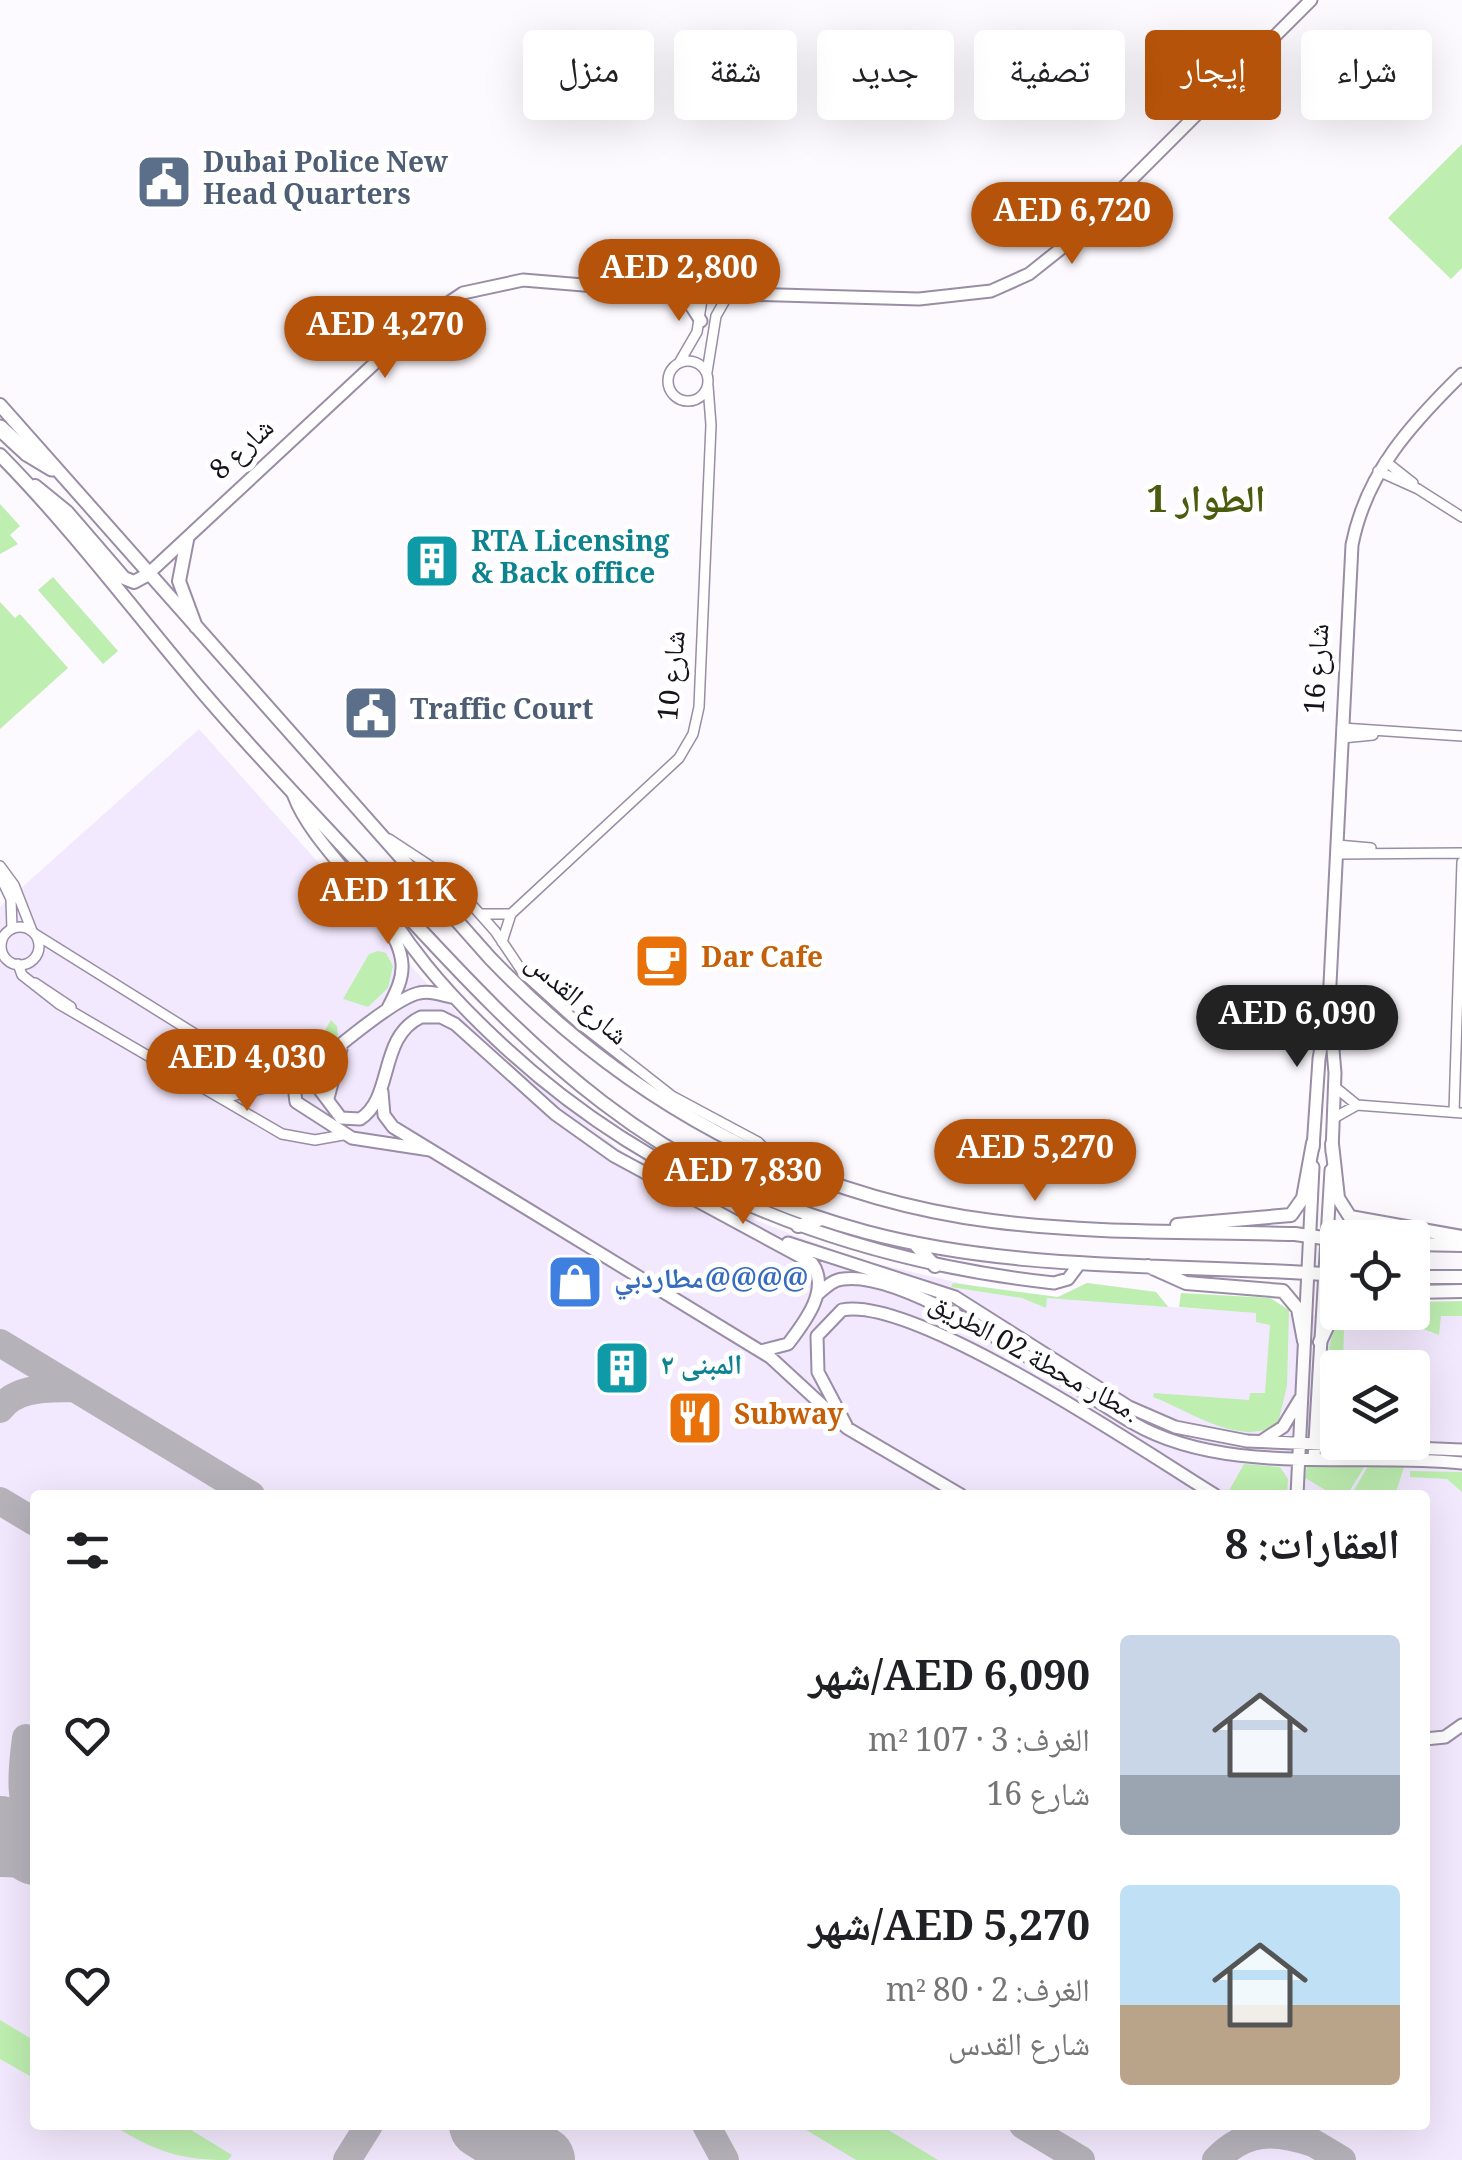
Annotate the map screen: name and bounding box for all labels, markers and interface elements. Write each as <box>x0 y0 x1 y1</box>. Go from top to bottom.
chip: منزل <box>523 30 654 120</box>
chip: شقة <box>674 30 797 120</box>
chip: جديد <box>817 30 954 120</box>
chip: تصفية <box>974 30 1125 120</box>
chip: إيجار <box>1145 30 1281 120</box>
chip: شراء <box>1301 30 1432 120</box>
place label: Dubai Police New Head Quarters <box>203 142 448 222</box>
public building icon: Dubai Police New Head Quarters <box>134 152 194 212</box>
pin: AED 6,720 <box>958 182 1186 267</box>
text: AED 6,720 <box>993 187 1151 241</box>
pin: AED 2,800 <box>565 239 793 324</box>
text: AED 2,800 <box>600 244 758 298</box>
pin: AED 4,270 <box>271 296 499 381</box>
text: AED 4,270 <box>306 301 464 355</box>
street label: شارع 8 <box>200 408 288 494</box>
district label: الطوار 1 <box>1146 471 1266 536</box>
place label: RTA Licensing & Back office <box>471 521 670 601</box>
building icon: RTA Licensing & Back office <box>402 531 462 591</box>
street label: شارع 16 <box>1294 622 1346 716</box>
street label: شارع 10 <box>647 629 703 723</box>
public building icon: Traffic Court <box>341 683 401 743</box>
place label: Traffic Court <box>410 689 593 737</box>
pin: AED 11K <box>296 862 480 947</box>
text: AED 11K <box>320 867 456 921</box>
cafe icon: Dar Cafe <box>632 931 692 991</box>
place label: Dar Cafe <box>701 937 823 985</box>
street label: شارع القدس <box>512 942 638 1060</box>
pin: AED 6,090 <box>1183 985 1411 1070</box>
text: AED 6,090 <box>1218 990 1376 1044</box>
pin: AED 4,030 <box>133 1029 361 1114</box>
text: AED 4,030 <box>168 1034 326 1088</box>
pin: AED 5,270 <box>921 1119 1149 1204</box>
text: AED 5,270 <box>956 1124 1114 1178</box>
pin: AED 7,830 <box>629 1142 857 1227</box>
text: AED 7,830 <box>664 1147 822 1201</box>
map controls <box>1320 1220 1430 1460</box>
button: locate <box>1320 1220 1430 1330</box>
shop icon: مطاردبي@@@@ <box>545 1252 605 1312</box>
place label: مطاردبي@@@@ <box>614 1258 808 1306</box>
street label: مطار محطة 02 الطريق. <box>919 1282 1147 1438</box>
building icon: المبنى ٢ <box>592 1338 652 1398</box>
place label: المبنى ٢ <box>661 1344 742 1392</box>
button: layers <box>1320 1350 1430 1460</box>
restaurant icon: Subway <box>665 1388 725 1448</box>
place label: Subway <box>734 1394 844 1442</box>
text: العقارات: 8 <box>1225 1514 1400 1586</box>
icon: filters <box>60 1523 115 1578</box>
text: AED 6,090/شهر <box>808 1645 1090 1717</box>
icon: home <box>1200 1675 1320 1795</box>
icon: heart <box>60 1708 115 1763</box>
text: الغرف: 3 · 107 m² <box>868 1717 1090 1771</box>
text: شارع 16 <box>986 1771 1090 1825</box>
text: AED 5,270/شهر <box>808 1895 1090 1967</box>
icon: home <box>1200 1925 1320 2045</box>
icon: heart <box>60 1958 115 2013</box>
text: الغرف: 2 · 80 m² <box>886 1967 1090 2021</box>
text: شارع القدس <box>948 2021 1090 2075</box>

